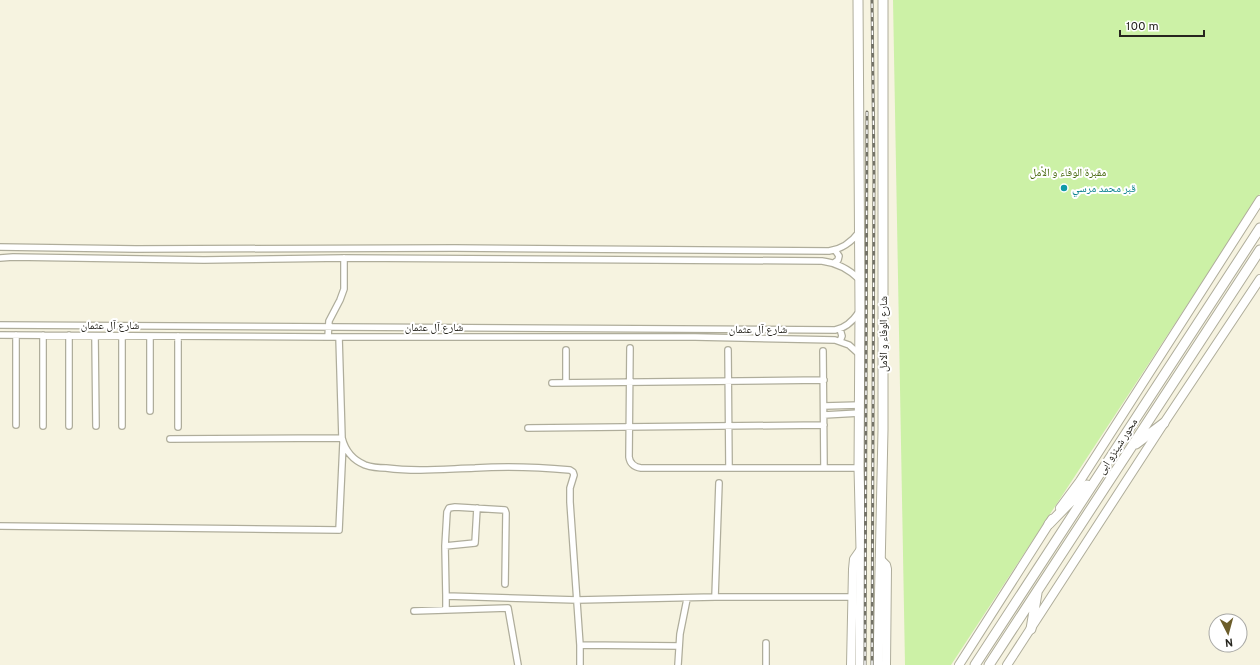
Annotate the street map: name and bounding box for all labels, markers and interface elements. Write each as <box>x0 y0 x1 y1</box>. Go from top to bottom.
scale bar <box>1120 12 1204 38</box>
text: 100 m <box>1126 19 1159 35</box>
park label: مقبرة الوفاء و الأمل <box>1030 166 1106 180</box>
place label: قبر محمد مرسي <box>1072 182 1136 197</box>
marker: قبر محمد مرسي <box>1059 183 1069 193</box>
street label: شارع الوفاء و الامل <box>877 296 891 372</box>
street label: شارع آل عثمان <box>81 319 139 333</box>
street label: شارع آل عثمان <box>405 321 463 335</box>
street label: شارع آل عثمان <box>729 323 787 337</box>
street label: محور شينزو ابى <box>1095 416 1141 477</box>
north arrow <box>1208 613 1248 653</box>
text: N <box>1224 635 1234 649</box>

